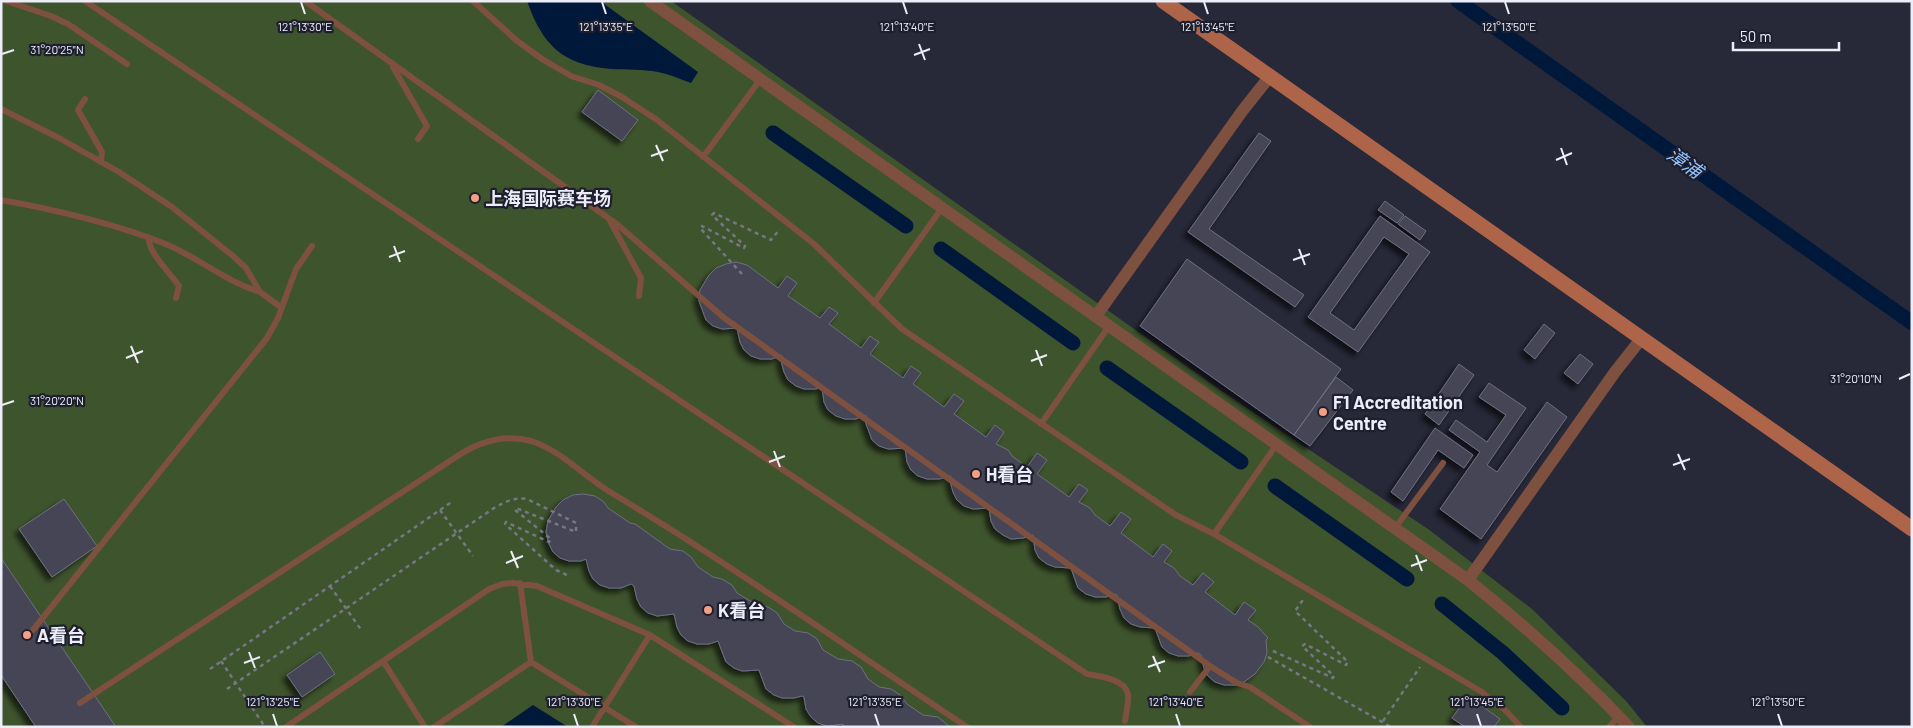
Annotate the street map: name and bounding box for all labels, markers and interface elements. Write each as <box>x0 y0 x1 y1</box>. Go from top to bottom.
text: 121°13'30"E <box>278 19 332 33</box>
text: 121°13'35"E <box>579 19 633 33</box>
text: 121°13'40"E <box>880 19 934 33</box>
text: 121°13'45"E <box>1181 19 1235 33</box>
text: 121°13'50"E <box>1482 19 1536 33</box>
scale bar <box>1733 20 1839 52</box>
text: 50 m <box>1740 27 1772 45</box>
text: 31°20'25"N <box>30 42 84 56</box>
water label: 漳浦 <box>1663 142 1710 184</box>
place label: 上海国际赛车场 <box>485 187 611 209</box>
marker: 上海国际赛车场 <box>469 192 481 204</box>
text: 31°20'10"N <box>1830 371 1882 385</box>
place label: F1 Accreditation Centre <box>1333 391 1463 434</box>
text: 31°20'20"N <box>30 393 84 407</box>
marker: F1 Accreditation Centre <box>1317 406 1329 418</box>
place label: H看台 <box>986 463 1033 485</box>
marker: H看台 <box>970 468 982 480</box>
place label: K看台 <box>718 599 765 621</box>
marker: K看台 <box>702 604 714 616</box>
place label: A看台 <box>37 624 85 646</box>
marker: A看台 <box>21 629 33 641</box>
text: 121°13'25"E <box>246 694 300 708</box>
text: 121°13'30"E <box>547 694 601 708</box>
text: 121°13'35"E <box>848 694 902 708</box>
text: 121°13'40"E <box>1149 694 1203 708</box>
text: 121°13'45"E <box>1450 694 1504 708</box>
text: 121°13'50"E <box>1751 694 1805 708</box>

